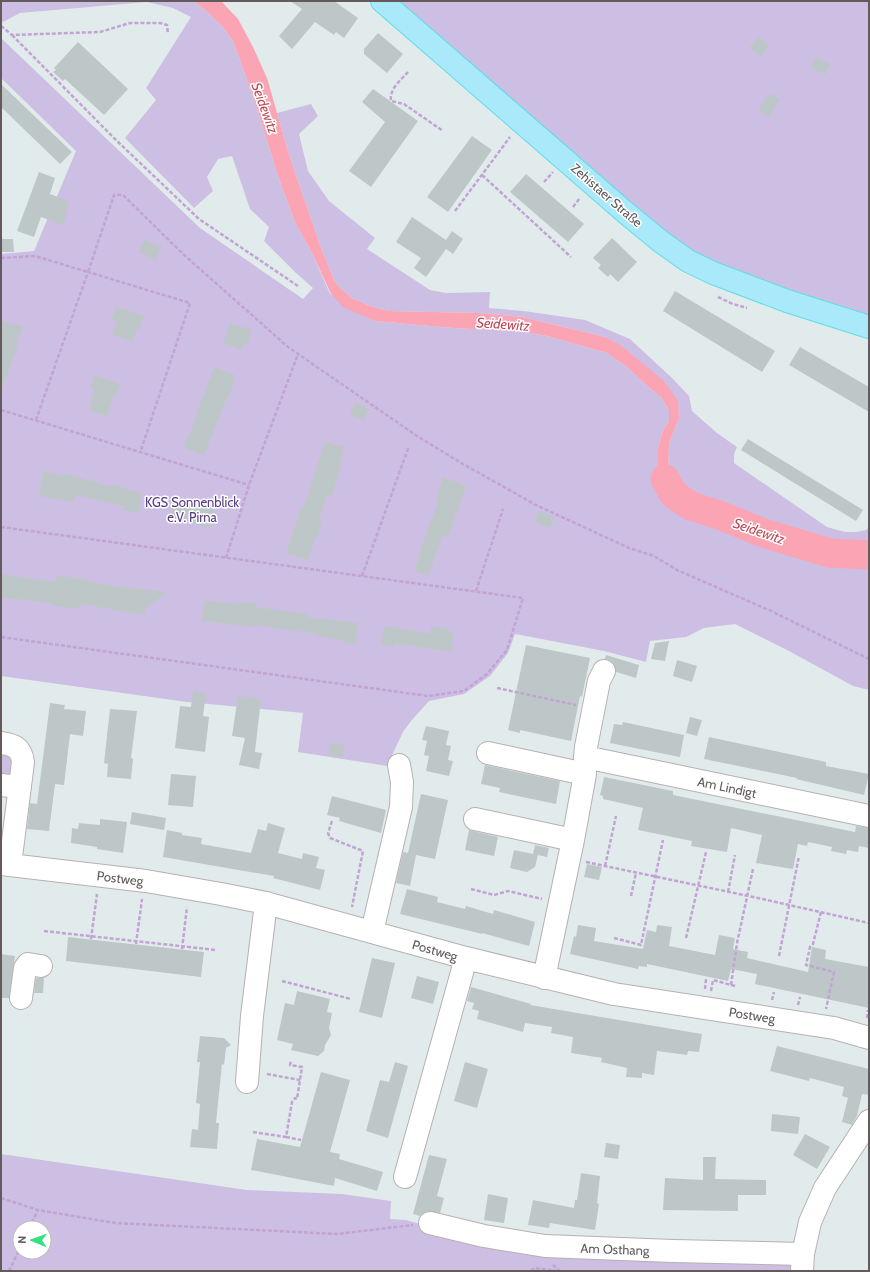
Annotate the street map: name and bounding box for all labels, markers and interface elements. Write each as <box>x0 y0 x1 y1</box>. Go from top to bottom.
water label: Seidewitz <box>247 80 283 137</box>
street label: Zehistaer Straße <box>568 160 646 230</box>
water label: Seidewitz <box>476 313 531 335</box>
park label: KGS Sonnenblick e.V. Pirna <box>145 494 239 525</box>
water label: Seidewitz <box>731 514 788 548</box>
street label: Am Lindigt <box>696 773 758 801</box>
street label: Postweg <box>96 867 145 889</box>
street label: Postweg <box>410 936 460 964</box>
street label: Postweg <box>728 1003 777 1027</box>
north arrow <box>12 1220 52 1260</box>
text: N <box>15 1236 29 1244</box>
street label: Am Osthang <box>580 1240 650 1258</box>

